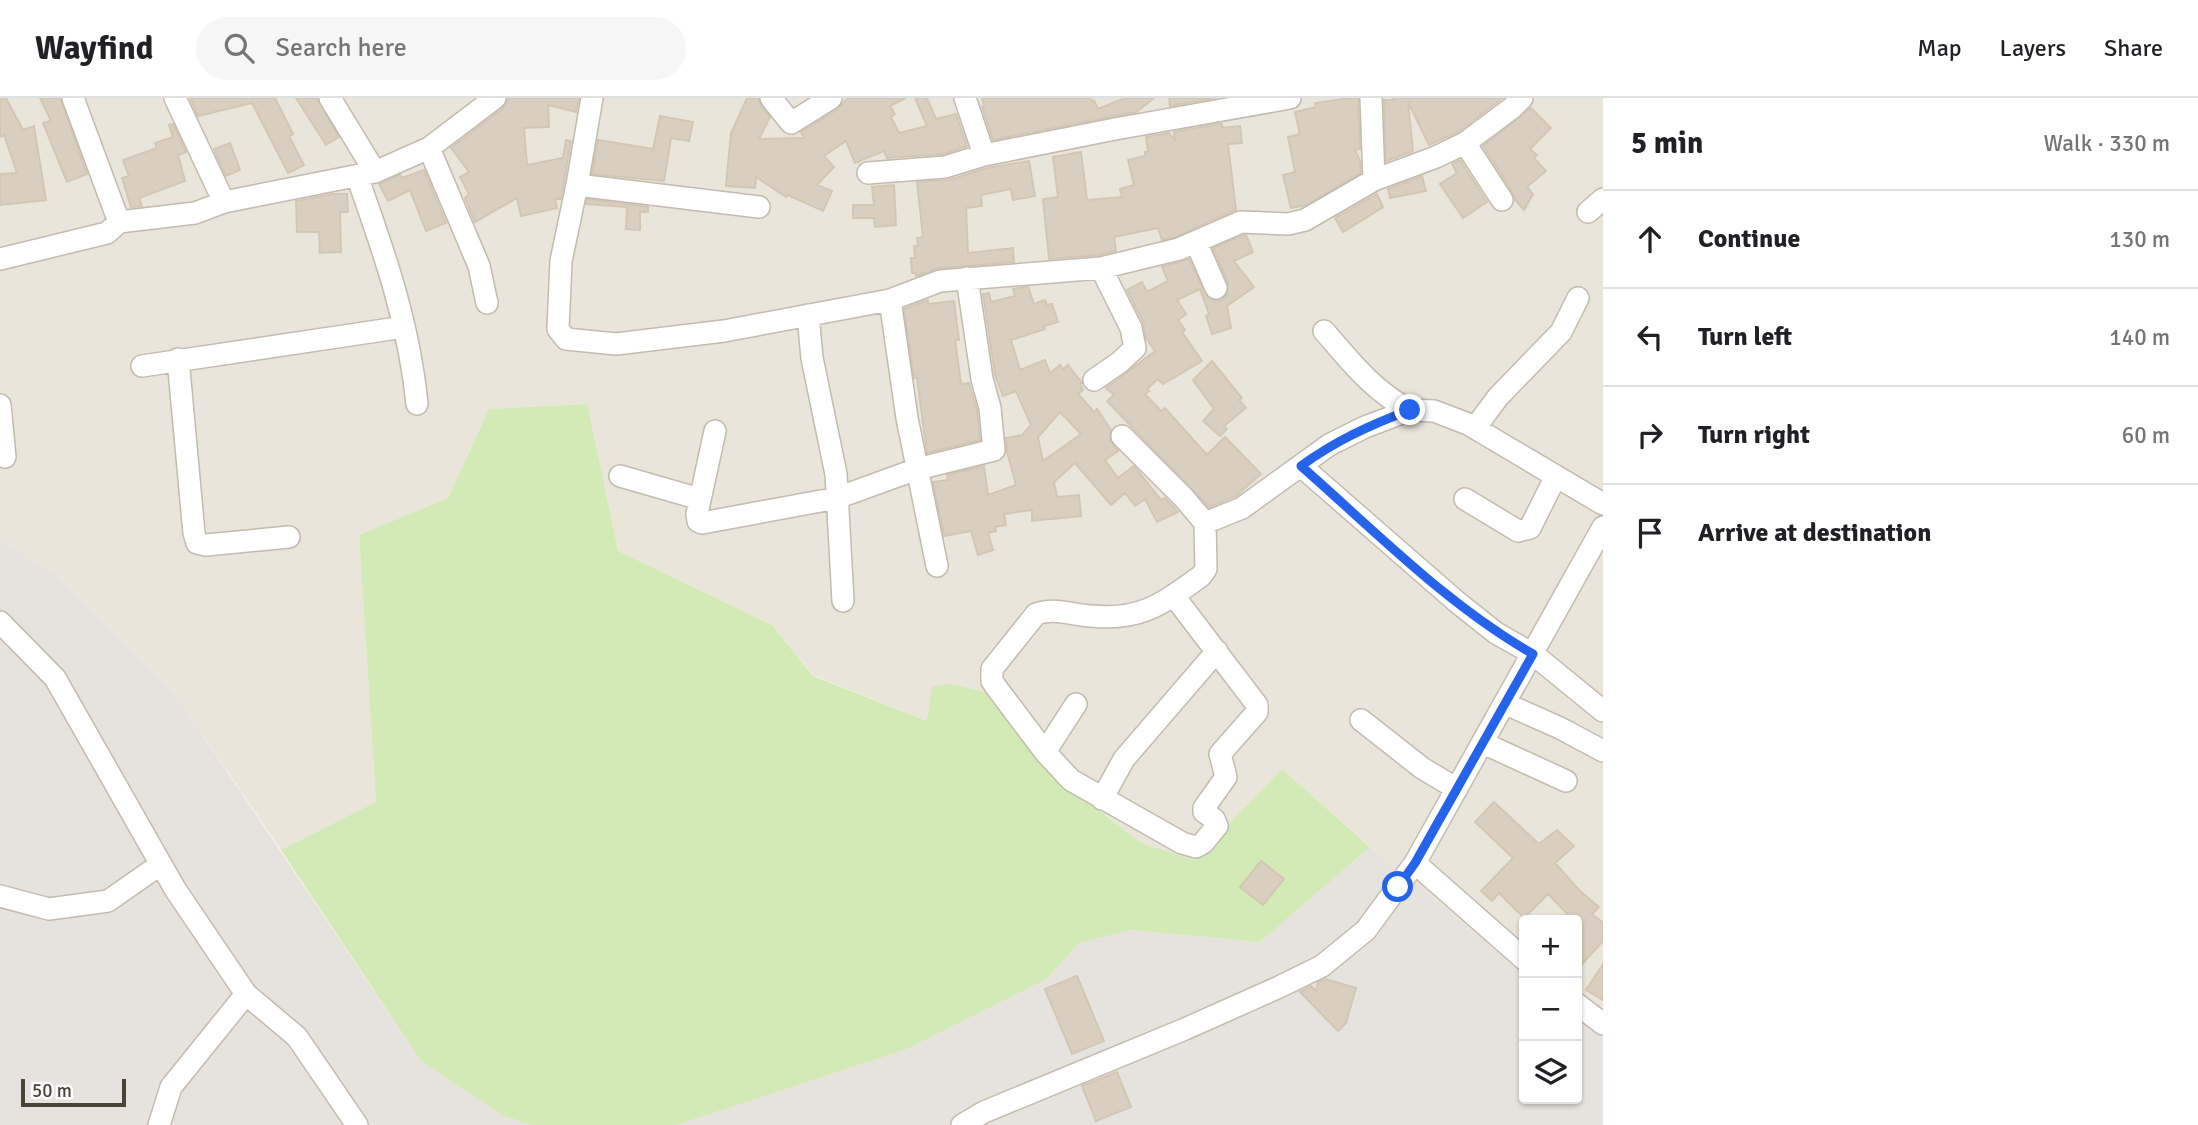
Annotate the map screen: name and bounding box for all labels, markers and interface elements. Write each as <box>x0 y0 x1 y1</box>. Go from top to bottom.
search box <box>196 17 686 80</box>
text: Wayfind <box>35 28 154 69</box>
icon: search <box>220 29 258 67</box>
text: Search here <box>276 32 407 64</box>
text: Map <box>1917 33 1962 63</box>
text: Layers <box>2000 33 2066 63</box>
text: Share <box>2104 33 2163 63</box>
text: 5 min <box>1631 125 1703 162</box>
text: Walk · 330 m <box>2044 129 2170 158</box>
icon: ahead <box>1631 220 1669 258</box>
text: Continue <box>1698 223 1800 255</box>
text: 130 m <box>2109 225 2170 254</box>
icon: left <box>1631 318 1669 356</box>
text: Turn left <box>1698 321 1792 353</box>
text: 140 m <box>2109 323 2170 352</box>
route end <box>1394 394 1425 425</box>
icon: right <box>1631 416 1669 454</box>
text: Turn right <box>1698 419 1810 451</box>
text: 60 m <box>2122 421 2170 450</box>
icon: arrive <box>1631 514 1669 552</box>
text: Arrive at destination <box>1698 517 1931 549</box>
route start <box>1382 871 1413 902</box>
map controls <box>1519 915 1582 1104</box>
button: + <box>1519 915 1582 978</box>
button: − <box>1519 978 1582 1041</box>
button: layers <box>1519 1041 1582 1104</box>
scale bar <box>21 1076 126 1108</box>
text: 50 m <box>32 1079 72 1103</box>

